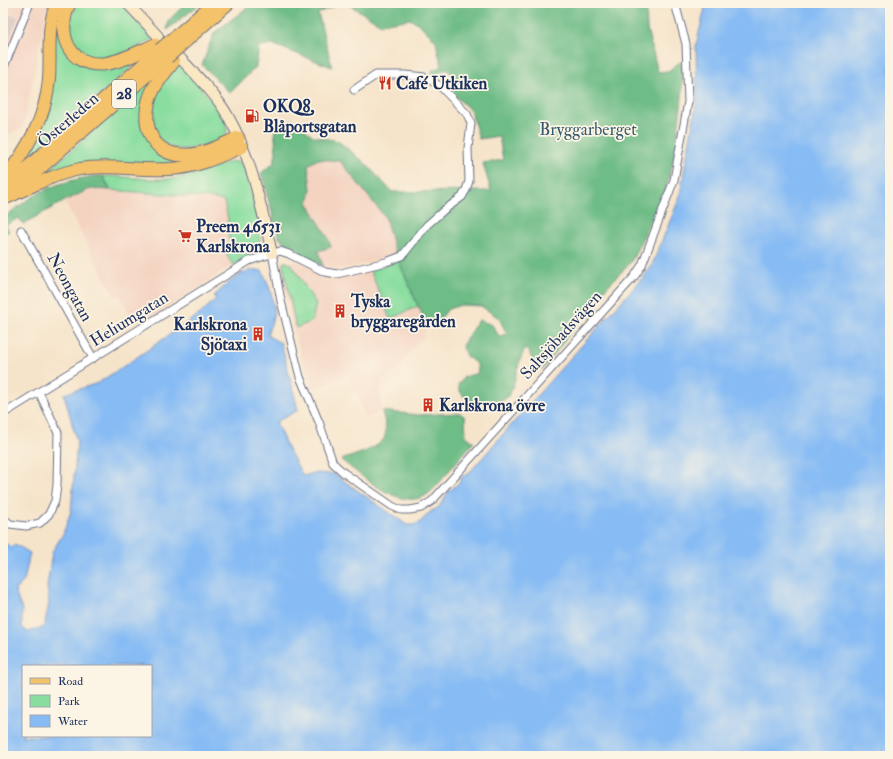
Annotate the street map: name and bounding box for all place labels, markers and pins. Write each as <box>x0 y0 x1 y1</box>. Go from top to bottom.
place label: Café Utkiken <box>396 73 488 94</box>
restaurant icon: Café Utkiken <box>377 75 393 91</box>
place label: OKQ8, Blåportsgatan <box>263 96 357 138</box>
fuel station icon: OKQ8, Blåportsgatan <box>244 108 260 124</box>
place label: Preem 46531 Karlskrona <box>196 216 281 257</box>
supermarket icon: Preem 46531 Karlskrona <box>177 228 193 244</box>
place label: Tyska bryggaregården <box>350 291 456 333</box>
building icon: Tyska bryggaregården <box>332 303 348 319</box>
place label: Karlskrona Sjötaxi <box>173 314 248 356</box>
building icon: Karlskrona Sjötaxi <box>250 326 266 342</box>
place label: Karlskrona övre <box>439 395 546 416</box>
building icon: Karlskrona övre <box>420 397 436 413</box>

